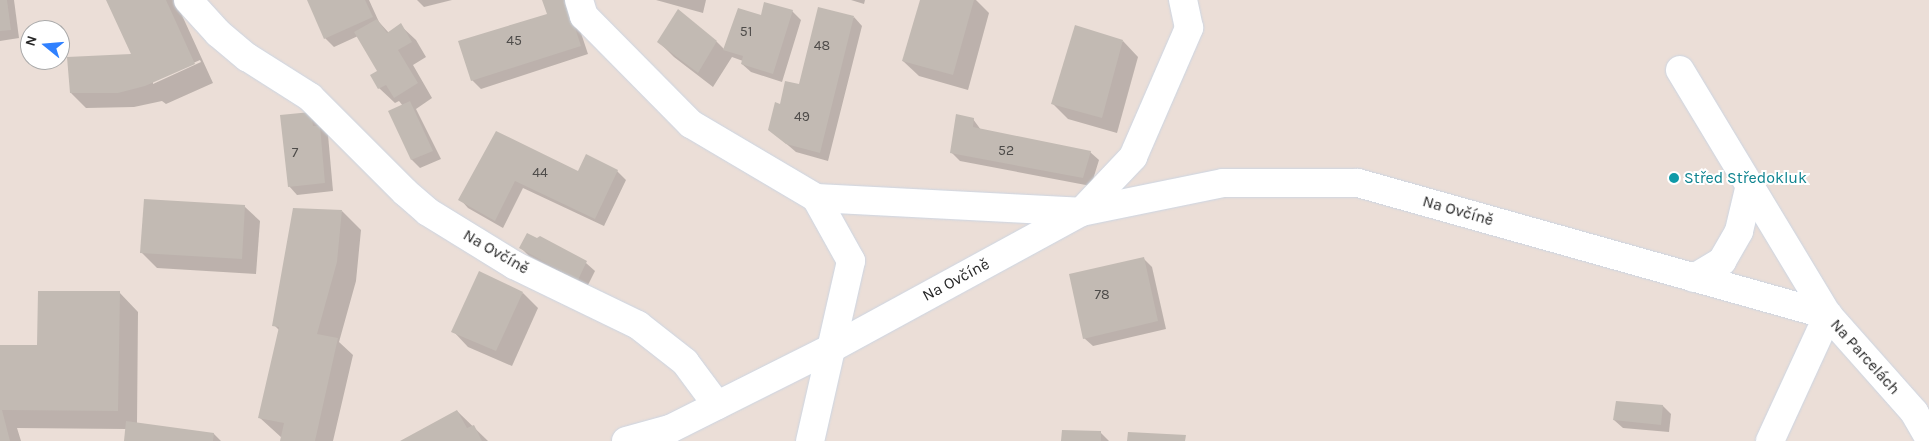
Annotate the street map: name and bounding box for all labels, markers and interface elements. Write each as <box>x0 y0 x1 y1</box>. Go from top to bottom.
north arrow <box>20 20 70 70</box>
house number: 51 <box>740 24 752 40</box>
text: N <box>22 33 41 48</box>
house number: 45 <box>506 33 522 49</box>
house number: 48 <box>814 38 830 54</box>
house number: 49 <box>794 109 810 125</box>
house number: 52 <box>998 143 1014 159</box>
house number: 7 <box>292 145 298 161</box>
house number: 44 <box>532 165 548 181</box>
place label: Střed Středokluk <box>1684 168 1807 188</box>
marker: Střed Středokluk <box>1668 172 1680 184</box>
street label: Na Ovčíně <box>1420 192 1496 230</box>
street label: Na Ovčíně <box>460 225 532 279</box>
street label: Na Ovčíně <box>919 254 993 306</box>
house number: 78 <box>1094 287 1110 303</box>
street label: Na Parcelách <box>1826 315 1904 399</box>

